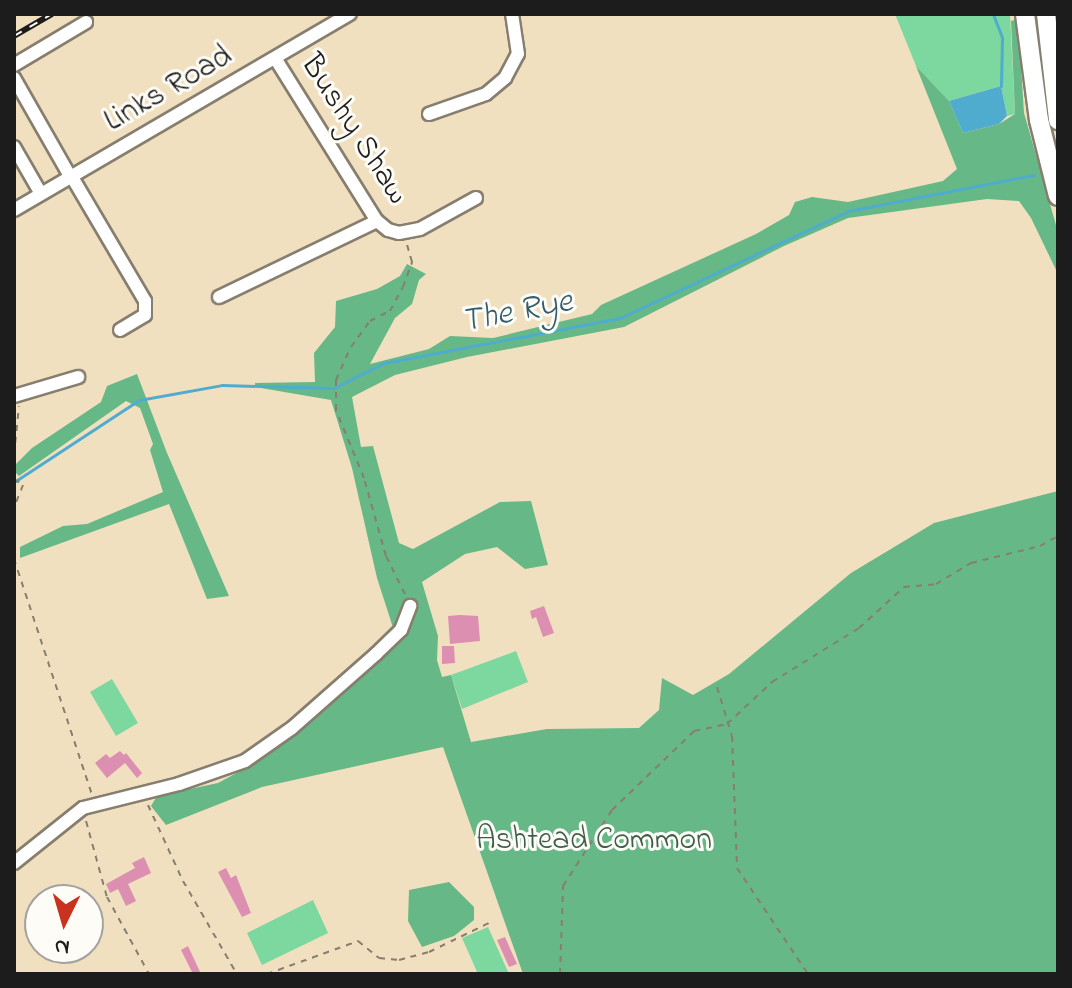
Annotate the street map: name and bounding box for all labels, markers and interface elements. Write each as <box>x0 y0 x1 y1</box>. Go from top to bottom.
street label: Links Road <box>98 38 240 142</box>
street label: Bushy Shaw <box>290 48 416 212</box>
water label: The Rye <box>458 282 576 344</box>
park label: Ashtead Common <box>476 822 712 860</box>
north arrow <box>24 884 104 964</box>
text: N <box>53 929 71 963</box>

